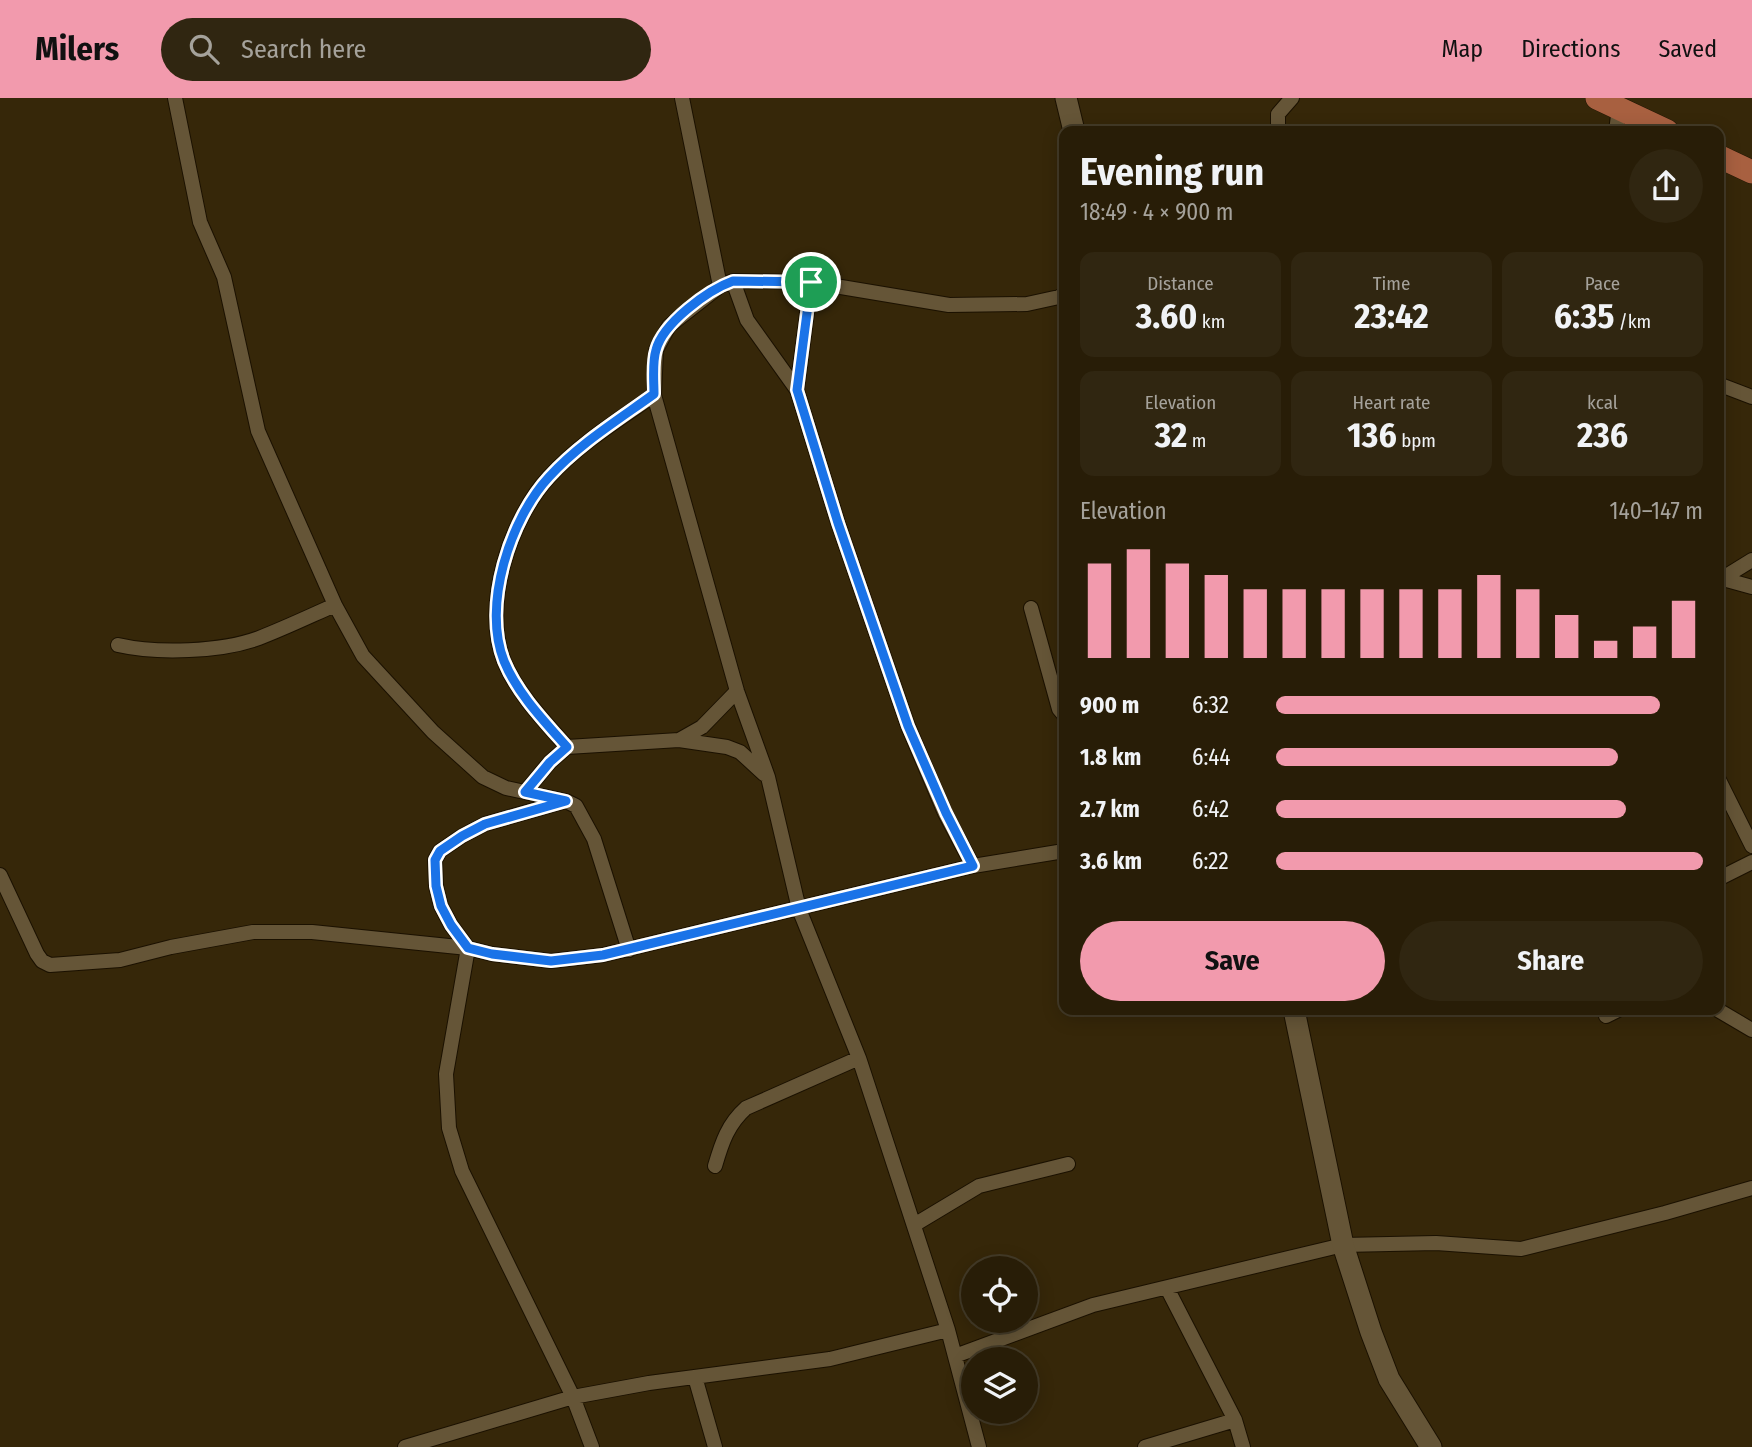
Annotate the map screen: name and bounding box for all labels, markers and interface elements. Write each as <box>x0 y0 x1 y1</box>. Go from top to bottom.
search box <box>161 18 651 81</box>
text: Milers <box>35 29 119 69</box>
icon: search <box>185 30 223 68</box>
text: Search here <box>241 34 366 65</box>
text: Map <box>1442 35 1483 63</box>
text: Directions <box>1521 35 1620 63</box>
text: Saved <box>1658 35 1717 63</box>
text: Evening run <box>1080 149 1264 195</box>
button: share <box>1629 149 1703 223</box>
text: 18:49 · 4 × 900 m <box>1080 198 1233 226</box>
pin <box>781 252 841 312</box>
icon: arrive <box>792 263 830 301</box>
text: Distance <box>1147 272 1214 295</box>
text: Time <box>1373 272 1410 295</box>
text: Pace <box>1585 272 1620 295</box>
text: 3.60 <box>1136 295 1197 337</box>
text: 23:42 <box>1354 295 1429 337</box>
text: 6:35 <box>1554 295 1614 337</box>
text: km <box>1197 310 1225 333</box>
text: /km <box>1614 310 1651 333</box>
text: Elevation <box>1145 391 1216 414</box>
text: Heart rate <box>1352 391 1431 414</box>
text: kcal <box>1587 391 1618 414</box>
text: 32 <box>1155 414 1187 456</box>
text: 136 <box>1347 414 1397 456</box>
text: 236 <box>1577 414 1628 456</box>
text: m <box>1187 429 1206 452</box>
text: bpm <box>1397 429 1436 452</box>
text: Elevation <box>1080 497 1167 525</box>
text: 140–147 m <box>1610 497 1703 525</box>
text: 900 m <box>1080 691 1139 719</box>
text: 6:32 <box>1192 691 1229 719</box>
text: 1.8 km <box>1080 743 1141 771</box>
text: 6:44 <box>1192 743 1230 771</box>
text: 2.7 km <box>1080 795 1140 823</box>
text: 6:42 <box>1192 795 1229 823</box>
text: 3.6 km <box>1080 847 1142 875</box>
text: 6:22 <box>1192 847 1229 875</box>
button: Save <box>1080 921 1385 1001</box>
button: Share <box>1399 921 1703 1001</box>
map controls <box>961 1256 1038 1424</box>
button: locate <box>961 1256 1038 1333</box>
button: layers <box>961 1347 1038 1424</box>

